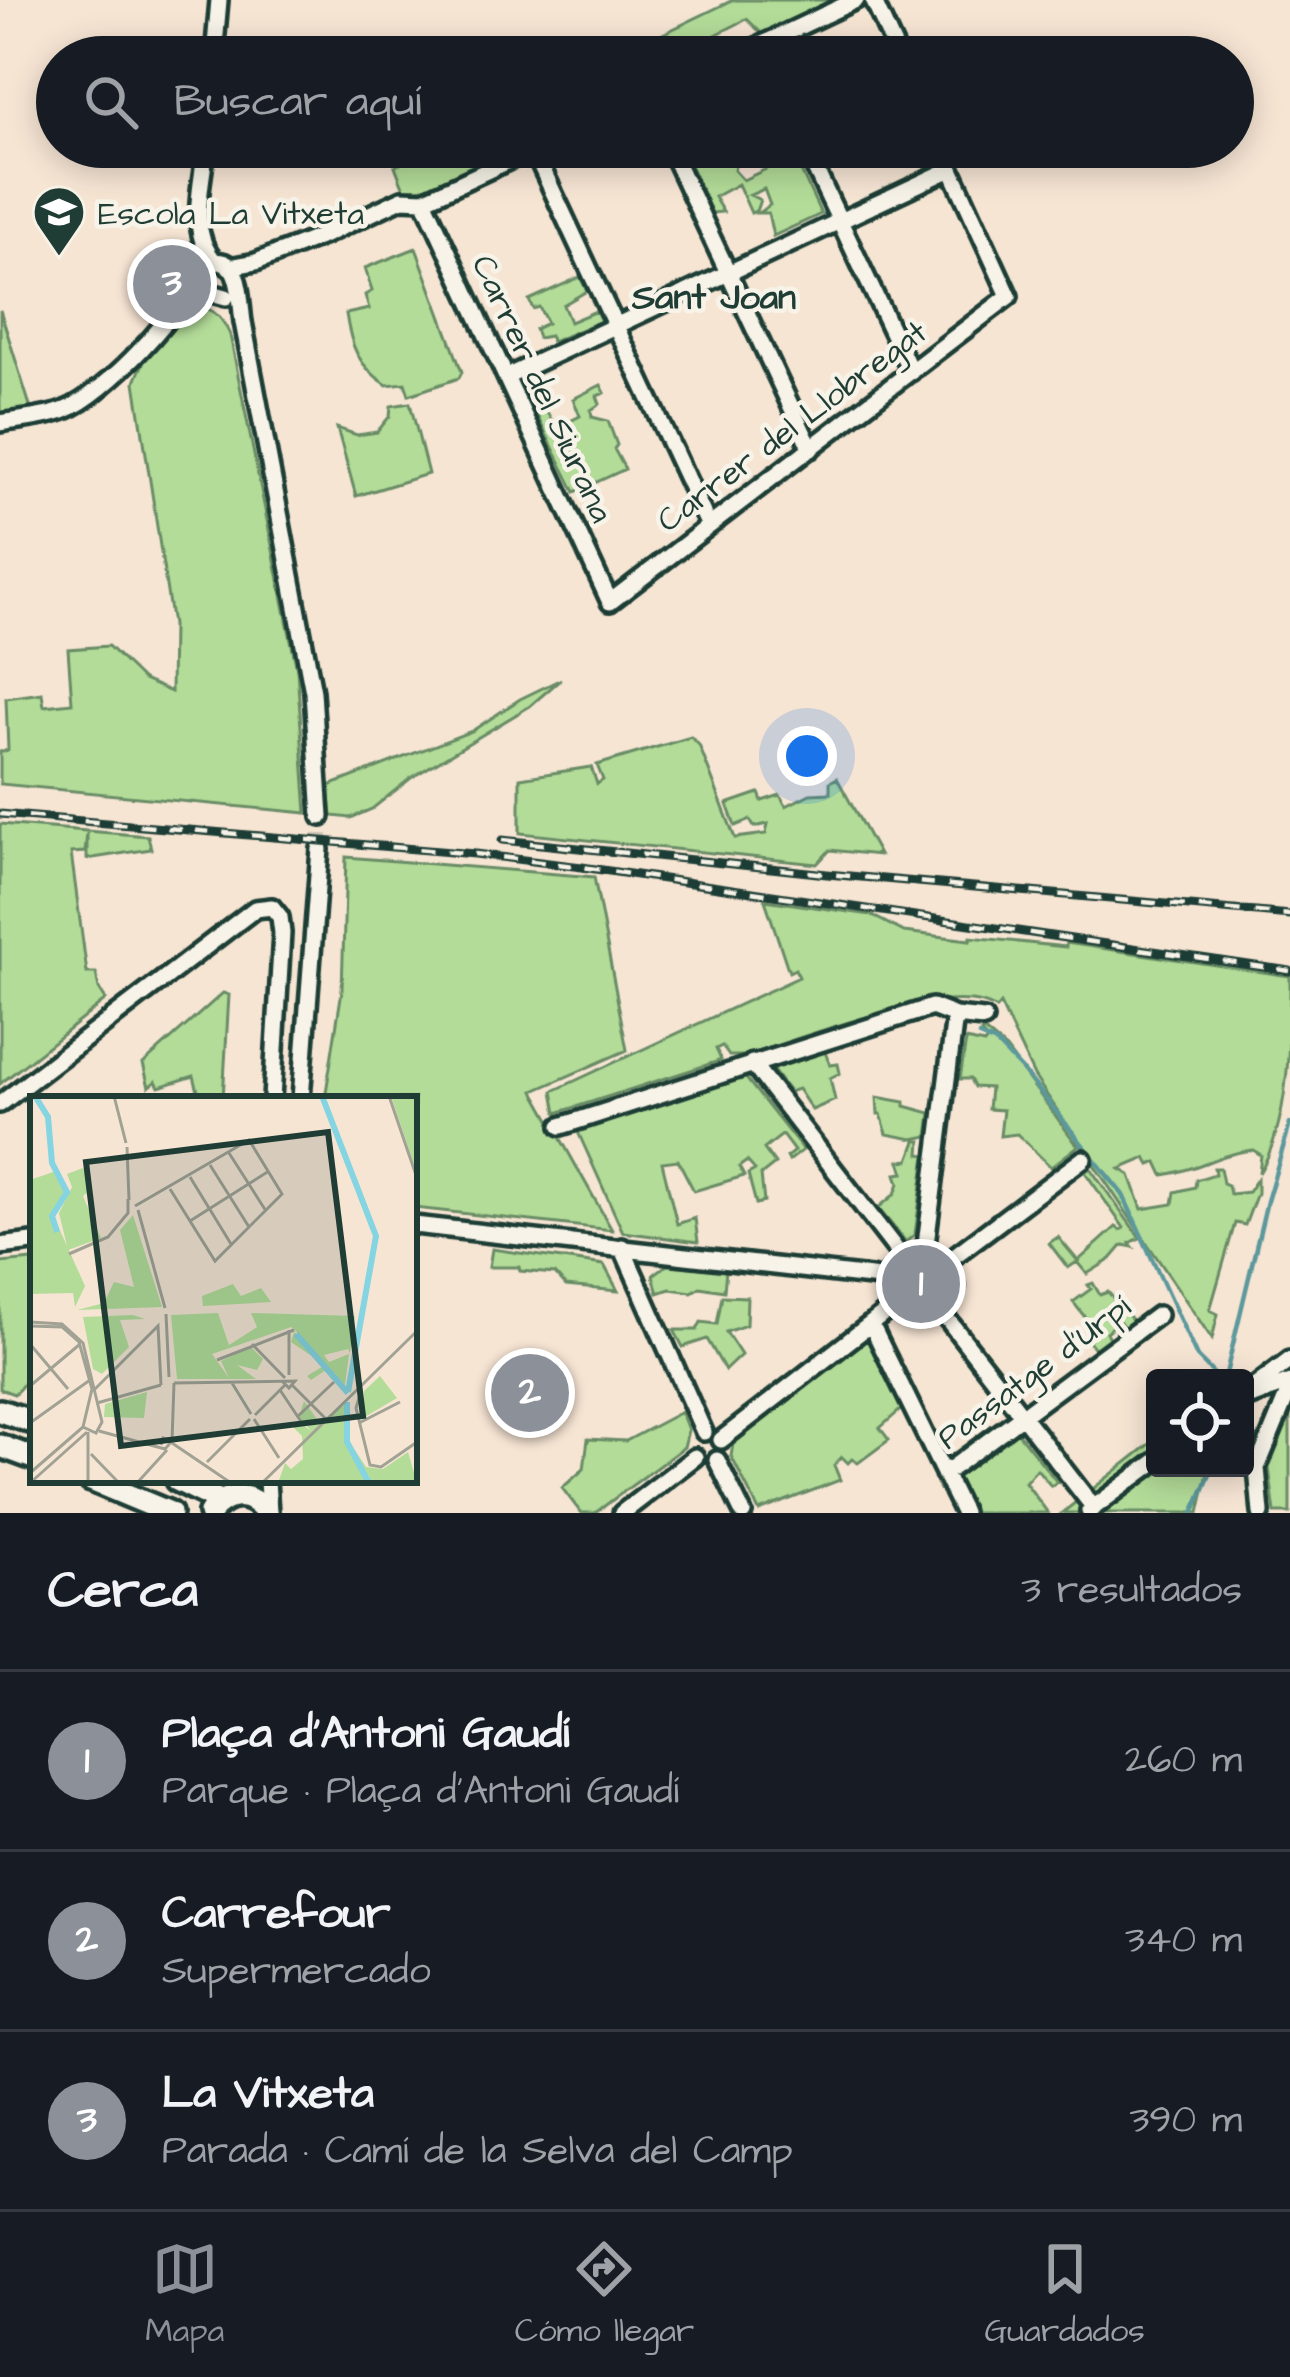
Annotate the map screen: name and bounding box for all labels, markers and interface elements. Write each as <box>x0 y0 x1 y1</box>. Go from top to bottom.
search box <box>36 36 1254 168</box>
icon: search <box>78 69 144 135</box>
text: Buscar aquí <box>174 71 421 133</box>
school or university icon: Escola La Vitxeta <box>31 184 87 258</box>
place label: Escola La Vitxeta <box>98 191 364 237</box>
pin: 3 <box>133 239 211 329</box>
street label: Carrer del Siurana <box>460 248 624 530</box>
district label: Sant Joan <box>631 272 796 323</box>
street label: Carrer del Llobregat <box>648 310 938 545</box>
your location <box>777 726 837 786</box>
inset map <box>30 1096 417 1483</box>
pin: 1 <box>882 1239 960 1329</box>
street label: Passatge d'Urpí <box>928 1285 1142 1462</box>
pin: 2 <box>491 1348 569 1438</box>
map controls <box>1146 1369 1254 1477</box>
button: locate <box>1146 1369 1254 1477</box>
text: Cerca <box>48 1556 198 1627</box>
text: 3 resultados <box>1021 1564 1242 1618</box>
text: Plaça d'Antoni Gaudí <box>162 1703 569 1765</box>
text: 1 <box>85 1734 90 1788</box>
text: 260 m <box>1125 1734 1242 1788</box>
text: Parque · Plaça d'Antoni Gaudí <box>162 1765 679 1819</box>
text: Carrefour <box>162 1883 390 1945</box>
text: 2 <box>76 1914 98 1968</box>
text: 340 m <box>1125 1914 1242 1968</box>
text: Supermercado <box>162 1945 431 1999</box>
text: La Vitxeta <box>162 2063 374 2125</box>
text: 3 <box>77 2094 97 2148</box>
text: 390 m <box>1129 2094 1242 2148</box>
text: Parada · Camí de la Selva del Camp <box>162 2125 793 2179</box>
tab: Mapa <box>145 2236 224 2354</box>
tab: Cómo llegar <box>515 2236 694 2354</box>
tab: Guardados <box>985 2236 1145 2354</box>

